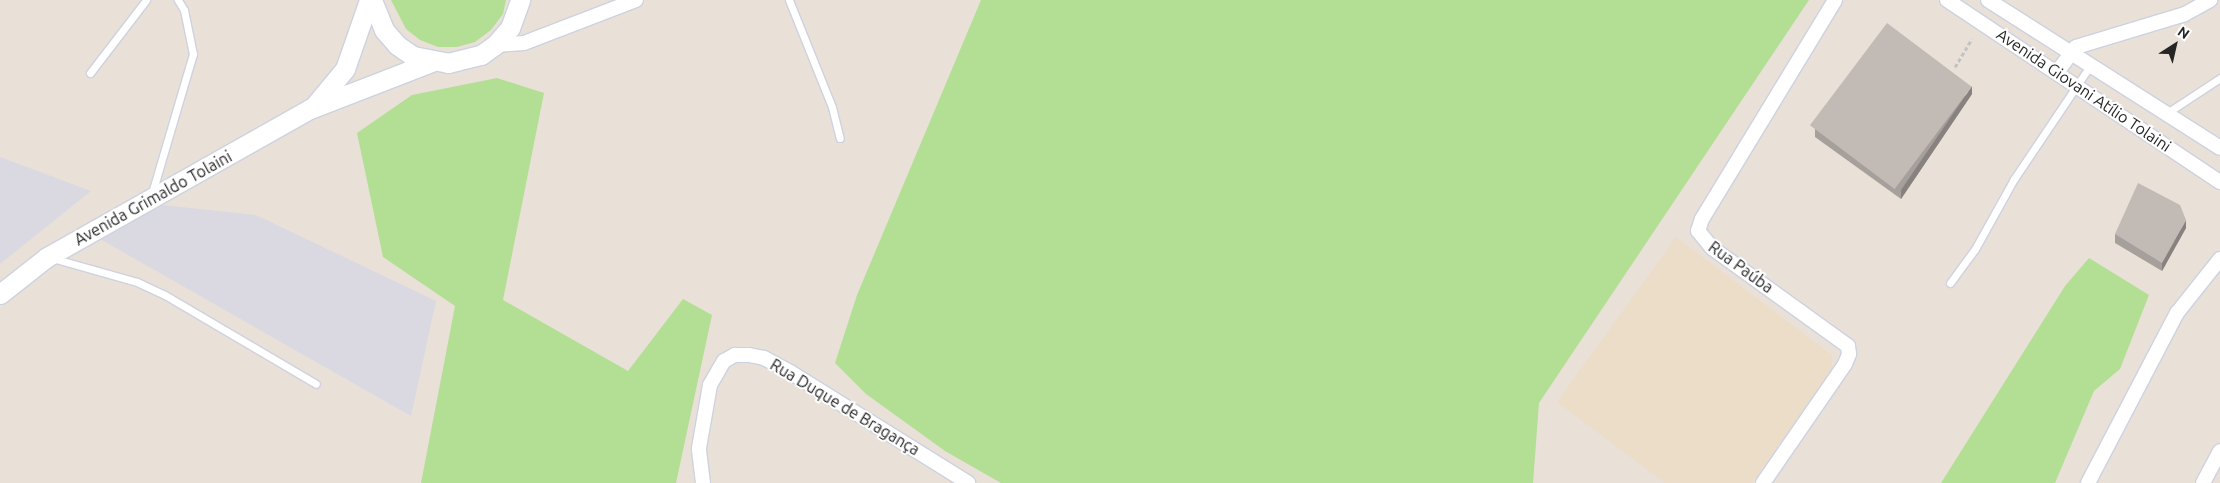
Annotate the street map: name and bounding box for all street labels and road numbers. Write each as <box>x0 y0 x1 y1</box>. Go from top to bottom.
street label: Avenida Giovani Atílio Tolaini <box>1993 24 2175 156</box>
street label: Avenida Grimaldo Tolaini <box>71 147 235 249</box>
street label: Rua Paúba <box>1705 237 1777 297</box>
street label: Rua Duque de Bragança <box>767 355 923 459</box>

